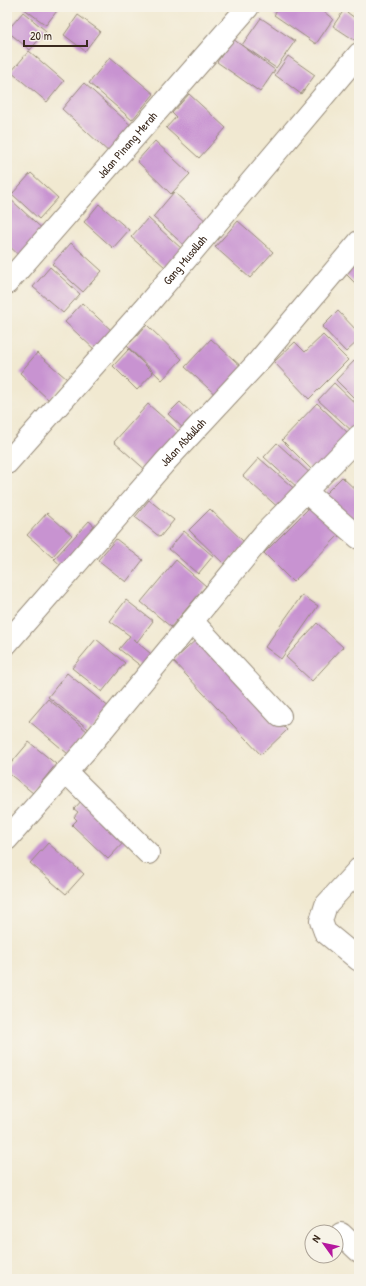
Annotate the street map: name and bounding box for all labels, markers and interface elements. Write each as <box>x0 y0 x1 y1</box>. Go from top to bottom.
scale bar <box>24 22 87 48</box>
text: 20 m <box>30 27 52 44</box>
street label: Jalan Pinang Merah <box>93 108 161 182</box>
street label: Gang Musollah <box>159 231 211 288</box>
street label: Jalan Abdullah <box>156 414 210 470</box>
north arrow <box>304 1224 344 1264</box>
text: N <box>308 1232 323 1245</box>

